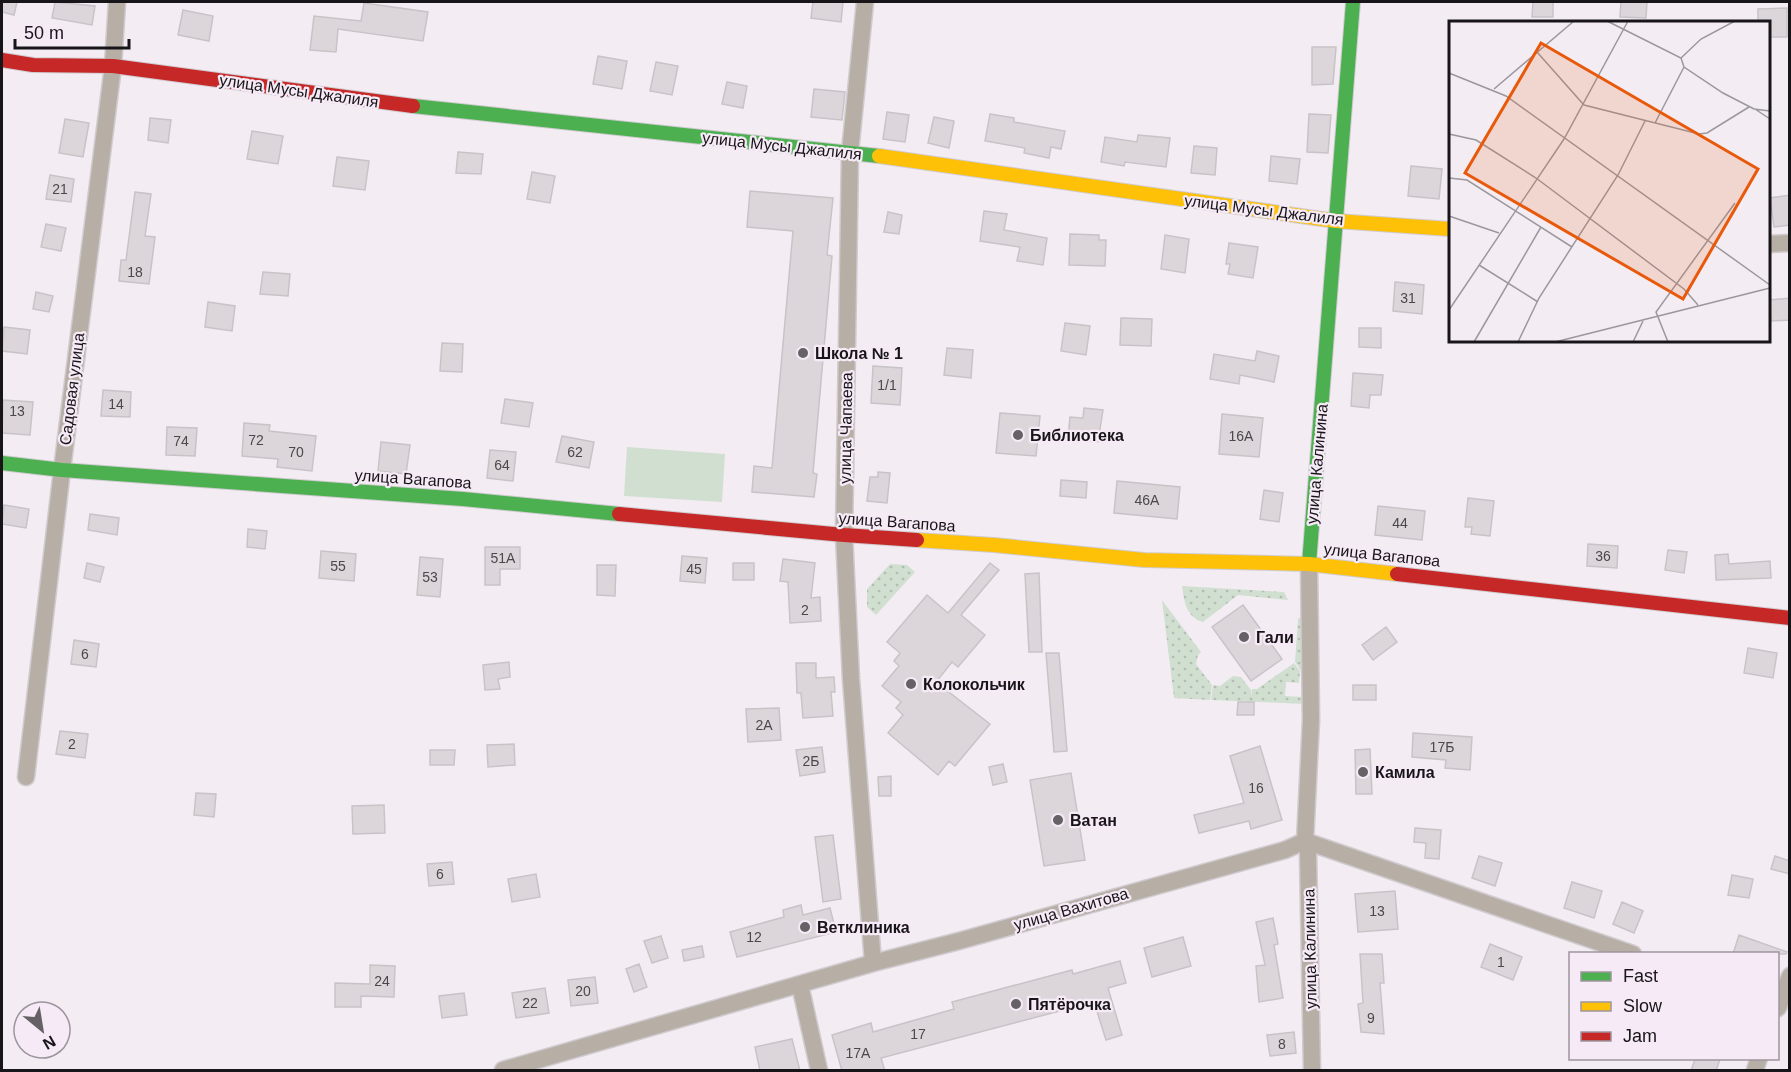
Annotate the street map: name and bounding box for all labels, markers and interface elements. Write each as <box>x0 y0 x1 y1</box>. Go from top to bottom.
scale bar <box>15 12 129 50</box>
inset map <box>1449 21 1770 342</box>
text: 50 m <box>24 23 64 43</box>
street label: улица Мусы Джалиля <box>218 71 380 111</box>
street label: улица Мусы Джалиля <box>701 129 863 163</box>
house number: 21 <box>52 181 68 197</box>
street label: улица Мусы Джалиля <box>1183 192 1345 228</box>
house number: 18 <box>127 264 143 280</box>
house number: 31 <box>1400 290 1416 306</box>
street label: Садовая улица <box>57 332 87 446</box>
place label: Школа № 1 <box>815 345 903 362</box>
marker: Школа № 1 <box>796 346 810 360</box>
street label: улица Чапаева <box>837 372 855 484</box>
house number: 1/1 <box>877 377 897 393</box>
house number: 14 <box>108 396 124 412</box>
house number: 13 <box>9 403 25 419</box>
street label: улица Калинина <box>1303 403 1331 525</box>
place label: Библиотека <box>1030 427 1124 444</box>
marker: Библиотека <box>1011 428 1025 442</box>
house number: 16А <box>1229 428 1254 444</box>
house number: 72 <box>248 432 264 448</box>
house number: 74 <box>173 433 189 449</box>
house number: 70 <box>288 444 304 460</box>
house number: 62 <box>567 444 583 460</box>
house number: 64 <box>494 457 510 473</box>
street label: улица Вагапова <box>354 466 472 492</box>
house number: 46А <box>1135 492 1160 508</box>
street label: улица Вагапова <box>838 509 956 535</box>
house number: 44 <box>1392 515 1408 531</box>
street label: улица Вагапова <box>1323 540 1441 570</box>
house number: 36 <box>1595 548 1611 564</box>
house number: 51А <box>491 550 516 566</box>
house number: 55 <box>330 558 346 574</box>
house number: 45 <box>686 561 702 577</box>
house number: 53 <box>422 569 438 585</box>
house number: 2 <box>801 602 809 618</box>
place label: Гали <box>1256 629 1294 646</box>
marker: Гали <box>1237 630 1251 644</box>
house number: 6 <box>81 646 89 662</box>
place label: Колокольчик <box>923 676 1026 693</box>
marker: Колокольчик <box>904 677 918 691</box>
house number: 2А <box>755 717 773 733</box>
house number: 2 <box>68 736 76 752</box>
house number: 17Б <box>1430 739 1454 755</box>
house number: 2Б <box>803 753 819 769</box>
place label: Камила <box>1375 764 1435 781</box>
marker: Камила <box>1356 765 1370 779</box>
house number: 16 <box>1248 780 1264 796</box>
place label: Ватан <box>1070 812 1117 829</box>
marker: Ватан <box>1051 813 1065 827</box>
house number: 6 <box>436 866 444 882</box>
street label: улица Вахитова <box>1012 885 1130 933</box>
street label: улица Калинина <box>1300 889 1320 1009</box>
house number: 13 <box>1369 903 1385 919</box>
place label: Ветклиника <box>817 919 910 936</box>
marker: Ветклиника <box>798 920 812 934</box>
house number: 12 <box>746 929 762 945</box>
legend <box>1569 952 1779 1060</box>
house number: 1 <box>1497 954 1505 970</box>
text: Fast <box>1623 966 1658 986</box>
house number: 24 <box>374 973 390 989</box>
house number: 20 <box>575 983 591 999</box>
house number: 22 <box>522 995 538 1011</box>
place label: Пятёрочка <box>1028 996 1111 1013</box>
text: Slow <box>1623 996 1663 1016</box>
marker: Пятёрочка <box>1009 997 1023 1011</box>
north arrow <box>12 1000 72 1060</box>
house number: 9 <box>1367 1010 1375 1026</box>
house number: 17 <box>910 1026 926 1042</box>
text: Jam <box>1623 1026 1657 1046</box>
text: N <box>40 1032 59 1053</box>
house number: 8 <box>1278 1036 1286 1052</box>
house number: 17А <box>846 1045 871 1061</box>

